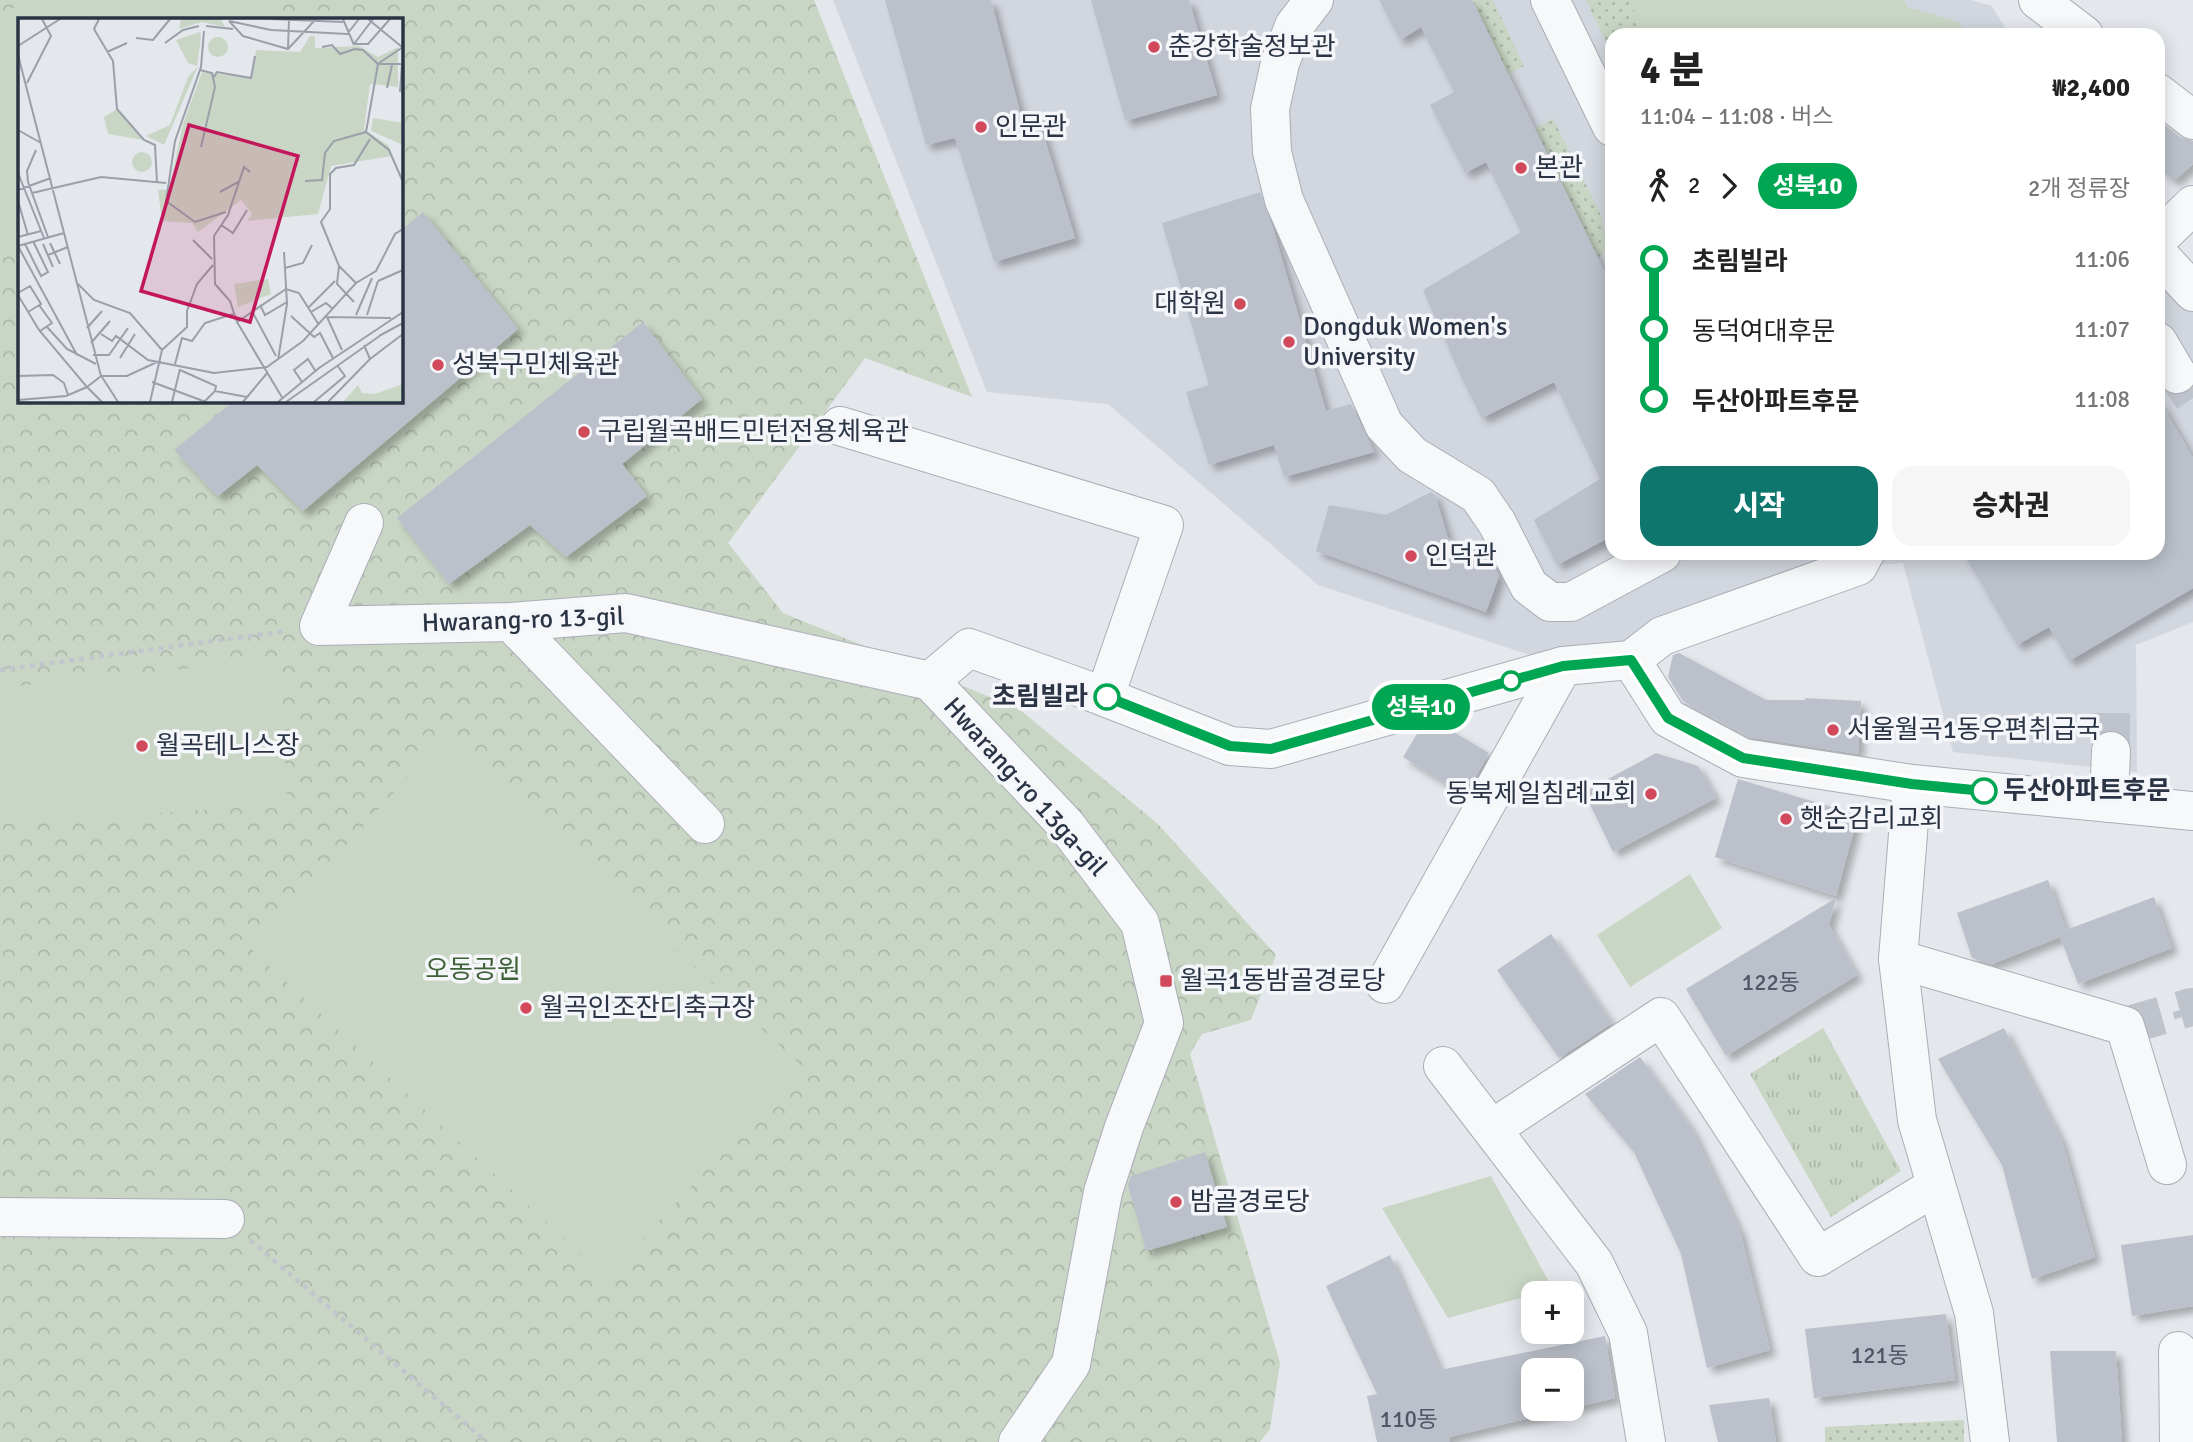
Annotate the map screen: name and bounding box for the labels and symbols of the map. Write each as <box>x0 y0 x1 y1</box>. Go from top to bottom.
inset map <box>18 18 402 402</box>
place label: 춘강학술정보관 <box>1168 31 1336 63</box>
marker: 춘강학술정보관 <box>1146 39 1162 55</box>
place label: 인문관 <box>995 111 1067 143</box>
marker: 인문관 <box>973 119 989 135</box>
place label: 본관 <box>1535 152 1583 184</box>
marker: 본관 <box>1513 160 1529 176</box>
place label: 대학원 <box>1154 288 1226 320</box>
marker: 대학원 <box>1232 296 1248 312</box>
place label: Dongduk Women's University <box>1303 311 1507 373</box>
marker: Dongduk Women's University <box>1281 334 1297 350</box>
place label: 성북구민체육관 <box>452 349 620 381</box>
marker: 성북구민체육관 <box>430 357 446 373</box>
place label: 구립월곡배드민턴전용체육관 <box>598 416 909 448</box>
marker: 구립월곡배드민턴전용체육관 <box>576 424 592 440</box>
place label: 인덕관 <box>1425 540 1497 572</box>
marker: 인덕관 <box>1403 548 1419 564</box>
street label: Hwarang-ro 13-gil <box>421 600 625 640</box>
unlabelled marker <box>1501 671 1521 691</box>
place label: 초림빌라 <box>992 681 1088 713</box>
marker: 초림빌라 <box>1094 684 1120 710</box>
line badge: 성북10 <box>1372 684 1470 730</box>
street label: Hwarang-ro 13ga-gil <box>936 691 1114 883</box>
place label: 서울월곡1동우편취급국 <box>1847 714 2100 746</box>
marker: 서울월곡1동우편취급국 <box>1825 722 1841 738</box>
place label: 월곡테니스장 <box>156 730 300 762</box>
marker: 월곡테니스장 <box>134 738 150 754</box>
place label: 두산아파트후문 <box>2003 775 2170 807</box>
place label: 동북제일침례교회 <box>1446 778 1637 810</box>
marker: 두산아파트후문 <box>1971 778 1997 804</box>
marker: 동북제일침례교회 <box>1643 786 1659 802</box>
place label: 햇순감리교회 <box>1800 803 1944 835</box>
marker: 햇순감리교회 <box>1778 811 1794 827</box>
park label: 오동공원 <box>425 954 521 986</box>
place label: 월곡1동밤골경로당 <box>1180 965 1385 997</box>
house number: 122동 <box>1742 968 1800 997</box>
marker: 월곡1동밤골경로당 <box>1158 973 1174 989</box>
place label: 월곡인조잔디축구장 <box>540 992 755 1024</box>
marker: 월곡인조잔디축구장 <box>518 1000 534 1016</box>
place label: 밤골경로당 <box>1190 1186 1310 1218</box>
marker: 밤골경로당 <box>1168 1194 1184 1210</box>
house number: 121동 <box>1851 1341 1909 1370</box>
house number: 110동 <box>1380 1405 1438 1434</box>

